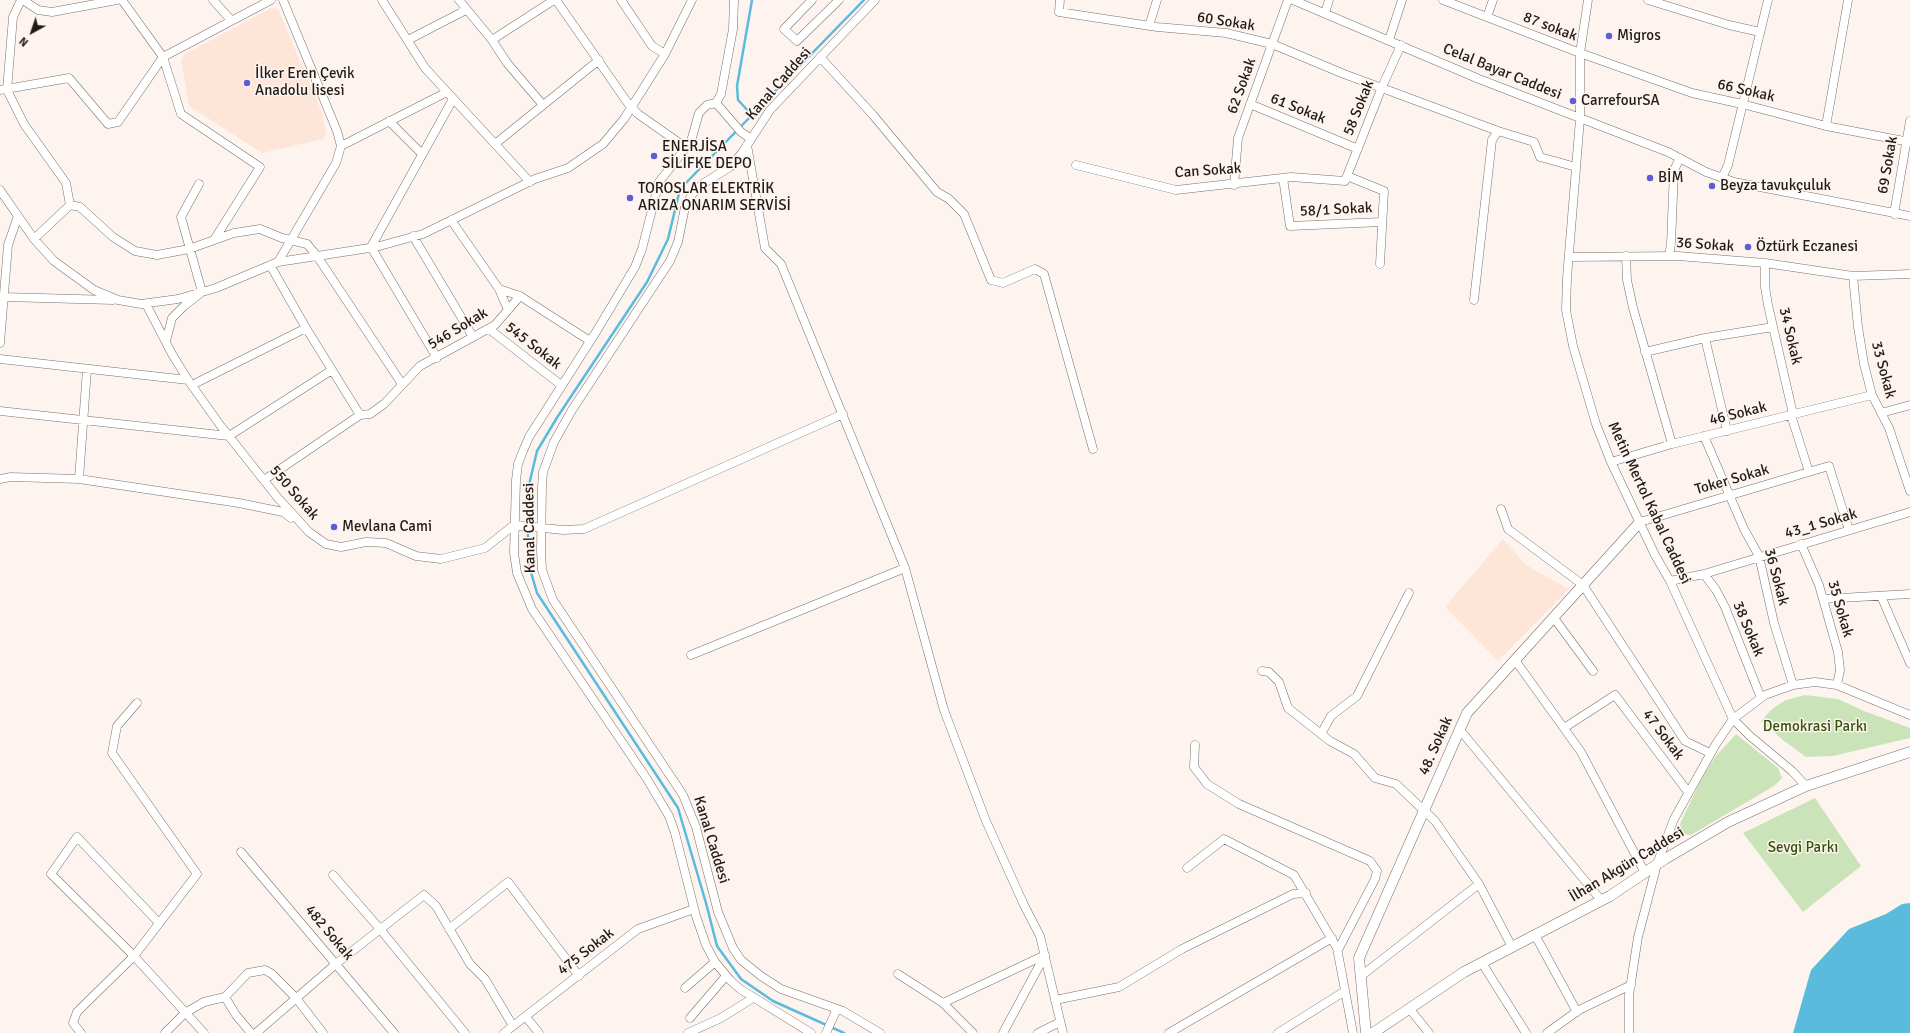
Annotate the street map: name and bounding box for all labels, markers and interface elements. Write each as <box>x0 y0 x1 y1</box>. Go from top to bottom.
street label: 87 sokak <box>1520 8 1580 46</box>
street label: 60 Sokak <box>1196 9 1256 35</box>
north arrow <box>12 12 52 52</box>
place label: Migros <box>1617 27 1661 45</box>
marker: Migros <box>1604 31 1614 41</box>
text: N <box>17 34 31 49</box>
street label: Celal Bayar Caddesi <box>1440 40 1564 104</box>
street label: Kanal Caddesi <box>742 44 816 124</box>
street label: 62 Sokak <box>1224 56 1260 116</box>
place label: İlker Eren Çevik Anadolu lisesi <box>255 65 355 100</box>
street label: 66 Sokak <box>1716 76 1776 106</box>
marker: İlker Eren Çevik Anadolu lisesi <box>242 78 252 88</box>
street label: 58 Sokak <box>1340 78 1378 138</box>
street label: 61 Sokak <box>1268 90 1328 128</box>
place label: CarrefourSA <box>1581 92 1660 110</box>
marker: CarrefourSA <box>1568 96 1578 106</box>
street label: 69 Sokak <box>1874 135 1902 195</box>
place label: ENERJİSA SİLİFKE DEPO <box>662 138 752 173</box>
marker: ENERJİSA SİLİFKE DEPO <box>649 151 659 161</box>
street label: Can Sokak <box>1174 160 1242 182</box>
place label: BİM <box>1658 169 1684 187</box>
marker: BİM <box>1645 173 1655 183</box>
place label: Beyza tavukçuluk <box>1720 177 1831 195</box>
place label: TOROSLAR ELEKTRİK ARIZA ONARIM SERVİSİ <box>638 180 791 215</box>
marker: Beyza tavukçuluk <box>1707 181 1717 191</box>
marker: TOROSLAR ELEKTRİK ARIZA ONARIM SERVİSİ <box>625 193 635 203</box>
street label: 58/1 Sokak <box>1299 199 1373 221</box>
street label: 36 Sokak <box>1675 234 1735 256</box>
place label: Öztürk Eczanesi <box>1756 238 1858 256</box>
marker: Öztürk Eczanesi <box>1743 242 1753 252</box>
street label: 546 Sokak <box>425 304 491 354</box>
street label: 34 Sokak <box>1775 306 1805 366</box>
street label: 545 Sokak <box>501 318 565 374</box>
street label: 33 Sokak <box>1867 340 1899 400</box>
street label: 46 Sokak <box>1708 398 1768 430</box>
street label: Metin Mertol Kabal Caddesi <box>1603 419 1695 587</box>
street label: Toker Sokak <box>1693 461 1771 499</box>
street label: 550 Sokak <box>265 462 323 524</box>
street label: Kanal Caddesi <box>520 483 540 573</box>
street label: 43_1 Sokak <box>1783 505 1859 543</box>
place label: Mevlana Cami <box>342 518 432 536</box>
marker: Mevlana Cami <box>329 522 339 532</box>
street label: 36 Sokak <box>1760 547 1792 607</box>
street label: 35 Sokak <box>1823 579 1857 639</box>
street label: 38 Sokak <box>1728 599 1768 659</box>
street label: 47 Sokak <box>1638 706 1688 764</box>
street label: 48. Sokak <box>1415 714 1457 778</box>
park label: Demokrasi Parkı <box>1763 718 1867 736</box>
street label: Kanal Caddesi <box>689 794 733 886</box>
street label: İlhan Akgün Caddesi <box>1566 824 1688 906</box>
park label: Sevgi Parkı <box>1768 839 1838 857</box>
street label: 482 Sokak <box>301 902 357 964</box>
street label: 475 Sokak <box>554 924 618 980</box>

